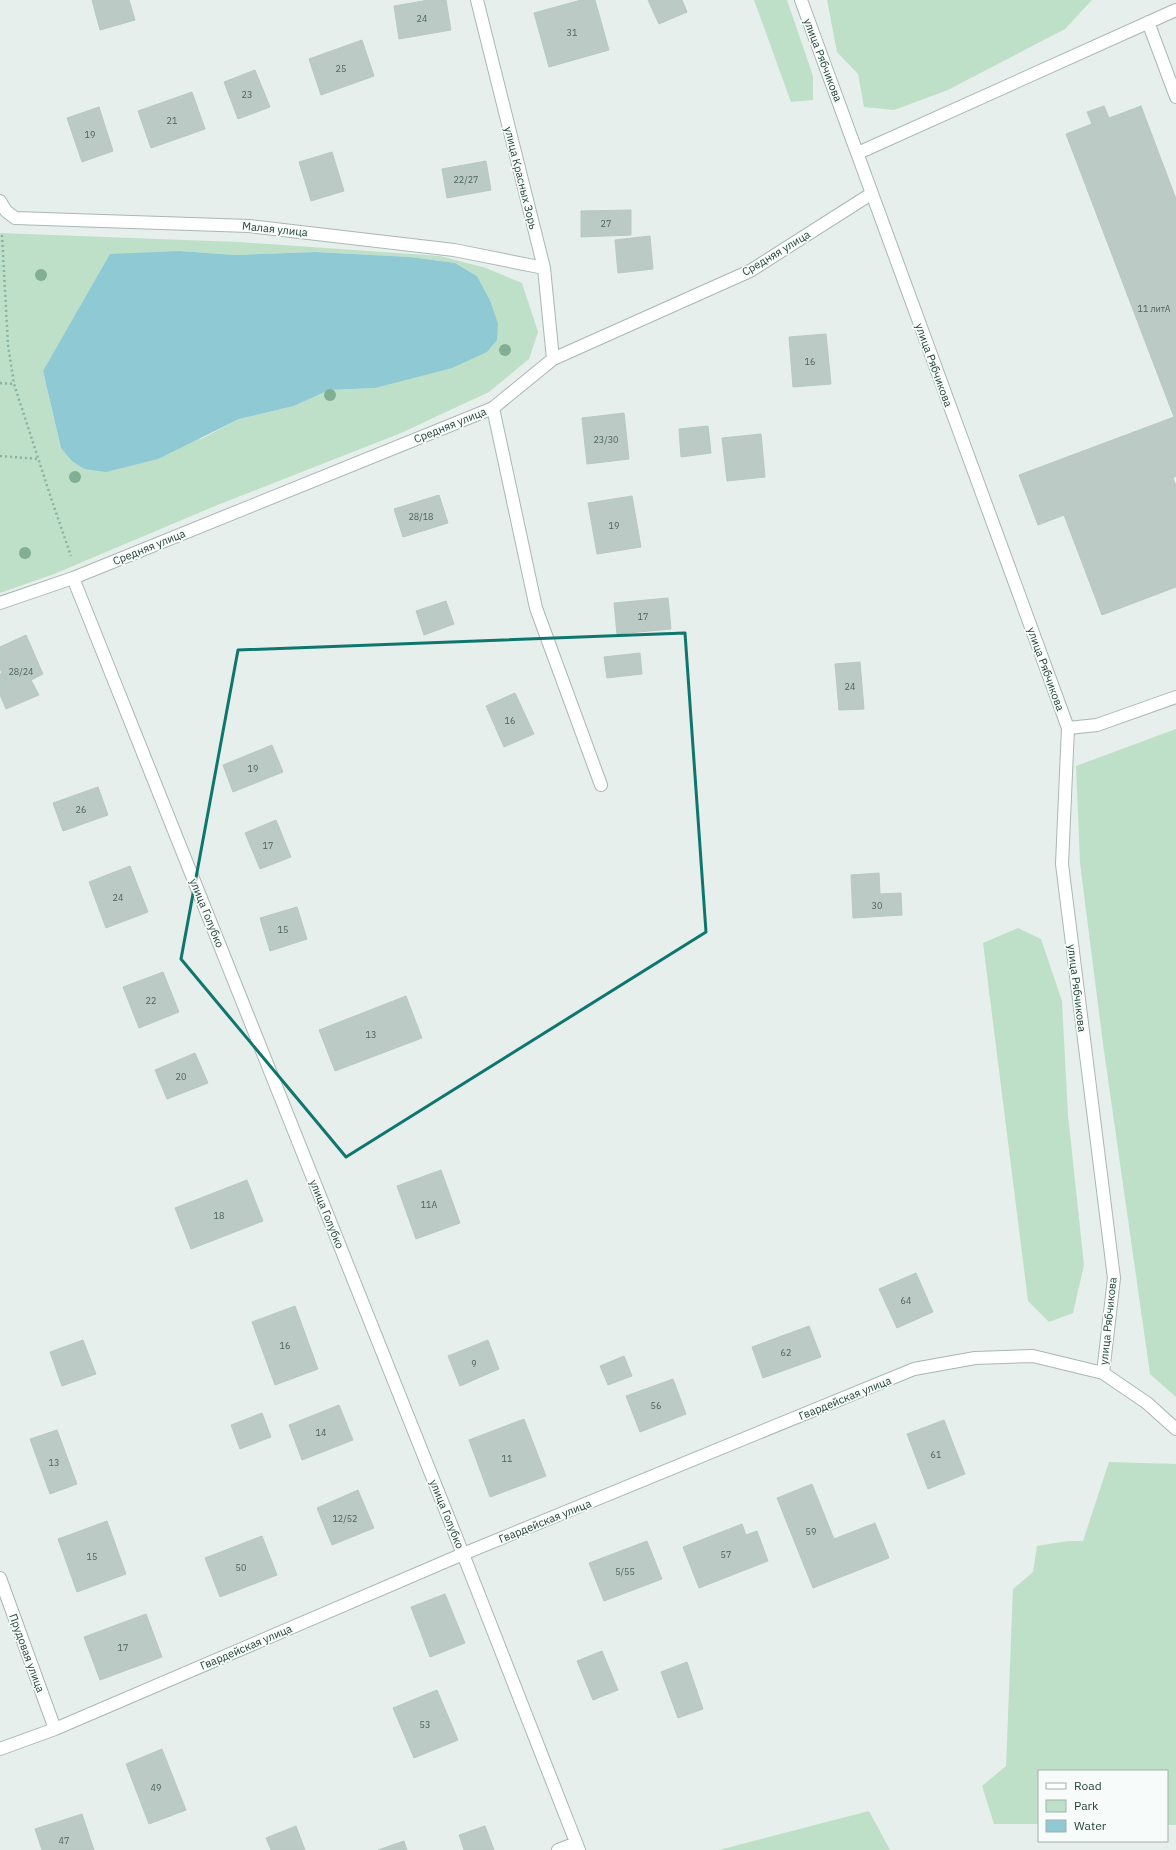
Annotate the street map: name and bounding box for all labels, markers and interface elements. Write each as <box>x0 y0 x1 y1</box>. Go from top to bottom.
house number: 24 <box>417 13 427 24</box>
street label: улица Рябчикова <box>801 16 845 104</box>
house number: 31 <box>567 27 577 38</box>
house number: 25 <box>336 63 346 74</box>
house number: 23 <box>242 89 252 100</box>
house number: 21 <box>167 115 177 126</box>
street label: улица Красных Зорь <box>501 125 541 231</box>
house number: 19 <box>85 129 95 140</box>
house number: 22/27 <box>453 174 479 185</box>
house number: 27 <box>601 218 611 229</box>
street label: Малая улица <box>241 219 309 239</box>
street label: Средняя улица <box>739 227 813 279</box>
house number: 11 литА <box>1138 303 1171 314</box>
street label: улица Рябчикова <box>912 321 956 409</box>
house number: 16 <box>805 356 815 367</box>
street label: Средняя улица <box>412 404 488 446</box>
house number: 23/30 <box>593 434 619 445</box>
house number: 28/18 <box>408 511 434 522</box>
house number: 19 <box>609 520 619 531</box>
street label: Средняя улица <box>111 526 187 568</box>
house number: 17 <box>638 611 648 622</box>
street label: улица Рябчикова <box>1024 625 1068 713</box>
house number: 28/24 <box>8 666 34 677</box>
house number: 24 <box>845 681 855 692</box>
house number: 16 <box>505 715 515 726</box>
house number: 19 <box>248 763 258 774</box>
house number: 26 <box>76 804 86 815</box>
house number: 17 <box>263 840 273 851</box>
street label: улица Голубко <box>187 876 227 950</box>
house number: 24 <box>113 892 123 903</box>
house number: 30 <box>872 900 882 911</box>
house number: 15 <box>278 924 288 935</box>
street label: улица Рябчикова <box>1065 943 1089 1033</box>
house number: 22 <box>146 995 156 1006</box>
house number: 13 <box>366 1029 376 1040</box>
house number: 20 <box>176 1071 186 1082</box>
street label: улица Голубко <box>307 1177 347 1251</box>
house number: 11А <box>421 1199 438 1210</box>
house number: 18 <box>214 1210 224 1221</box>
street label: улица Рябчикова <box>1096 1276 1120 1366</box>
house number: 64 <box>901 1295 911 1306</box>
house number: 16 <box>280 1340 290 1351</box>
house number: 62 <box>781 1347 791 1358</box>
house number: 9 <box>471 1358 477 1369</box>
street label: Гвардейская улица <box>797 1373 893 1423</box>
house number: 56 <box>651 1400 661 1411</box>
house number: 14 <box>316 1427 326 1438</box>
house number: 61 <box>931 1449 941 1460</box>
house number: 11 <box>502 1453 512 1464</box>
house number: 13 <box>49 1457 59 1468</box>
street label: улица Голубко <box>427 1477 467 1551</box>
street label: Гвардейская улица <box>497 1496 593 1546</box>
house number: 12/52 <box>332 1513 358 1524</box>
house number: 59 <box>806 1526 816 1537</box>
house number: 57 <box>721 1549 731 1560</box>
house number: 15 <box>87 1551 97 1562</box>
house number: 50 <box>236 1562 246 1573</box>
house number: 5/55 <box>615 1566 635 1577</box>
street label: Прудовая улица <box>6 1612 48 1694</box>
street label: Гвардейская улица <box>198 1621 294 1673</box>
house number: 17 <box>118 1642 128 1653</box>
house number: 53 <box>420 1719 430 1730</box>
legend <box>1038 1770 1168 1842</box>
text: Road <box>1074 1778 1102 1793</box>
house number: 49 <box>151 1782 161 1793</box>
text: Park <box>1074 1798 1099 1813</box>
text: Water <box>1074 1818 1107 1833</box>
house number: 47 <box>59 1835 69 1846</box>

